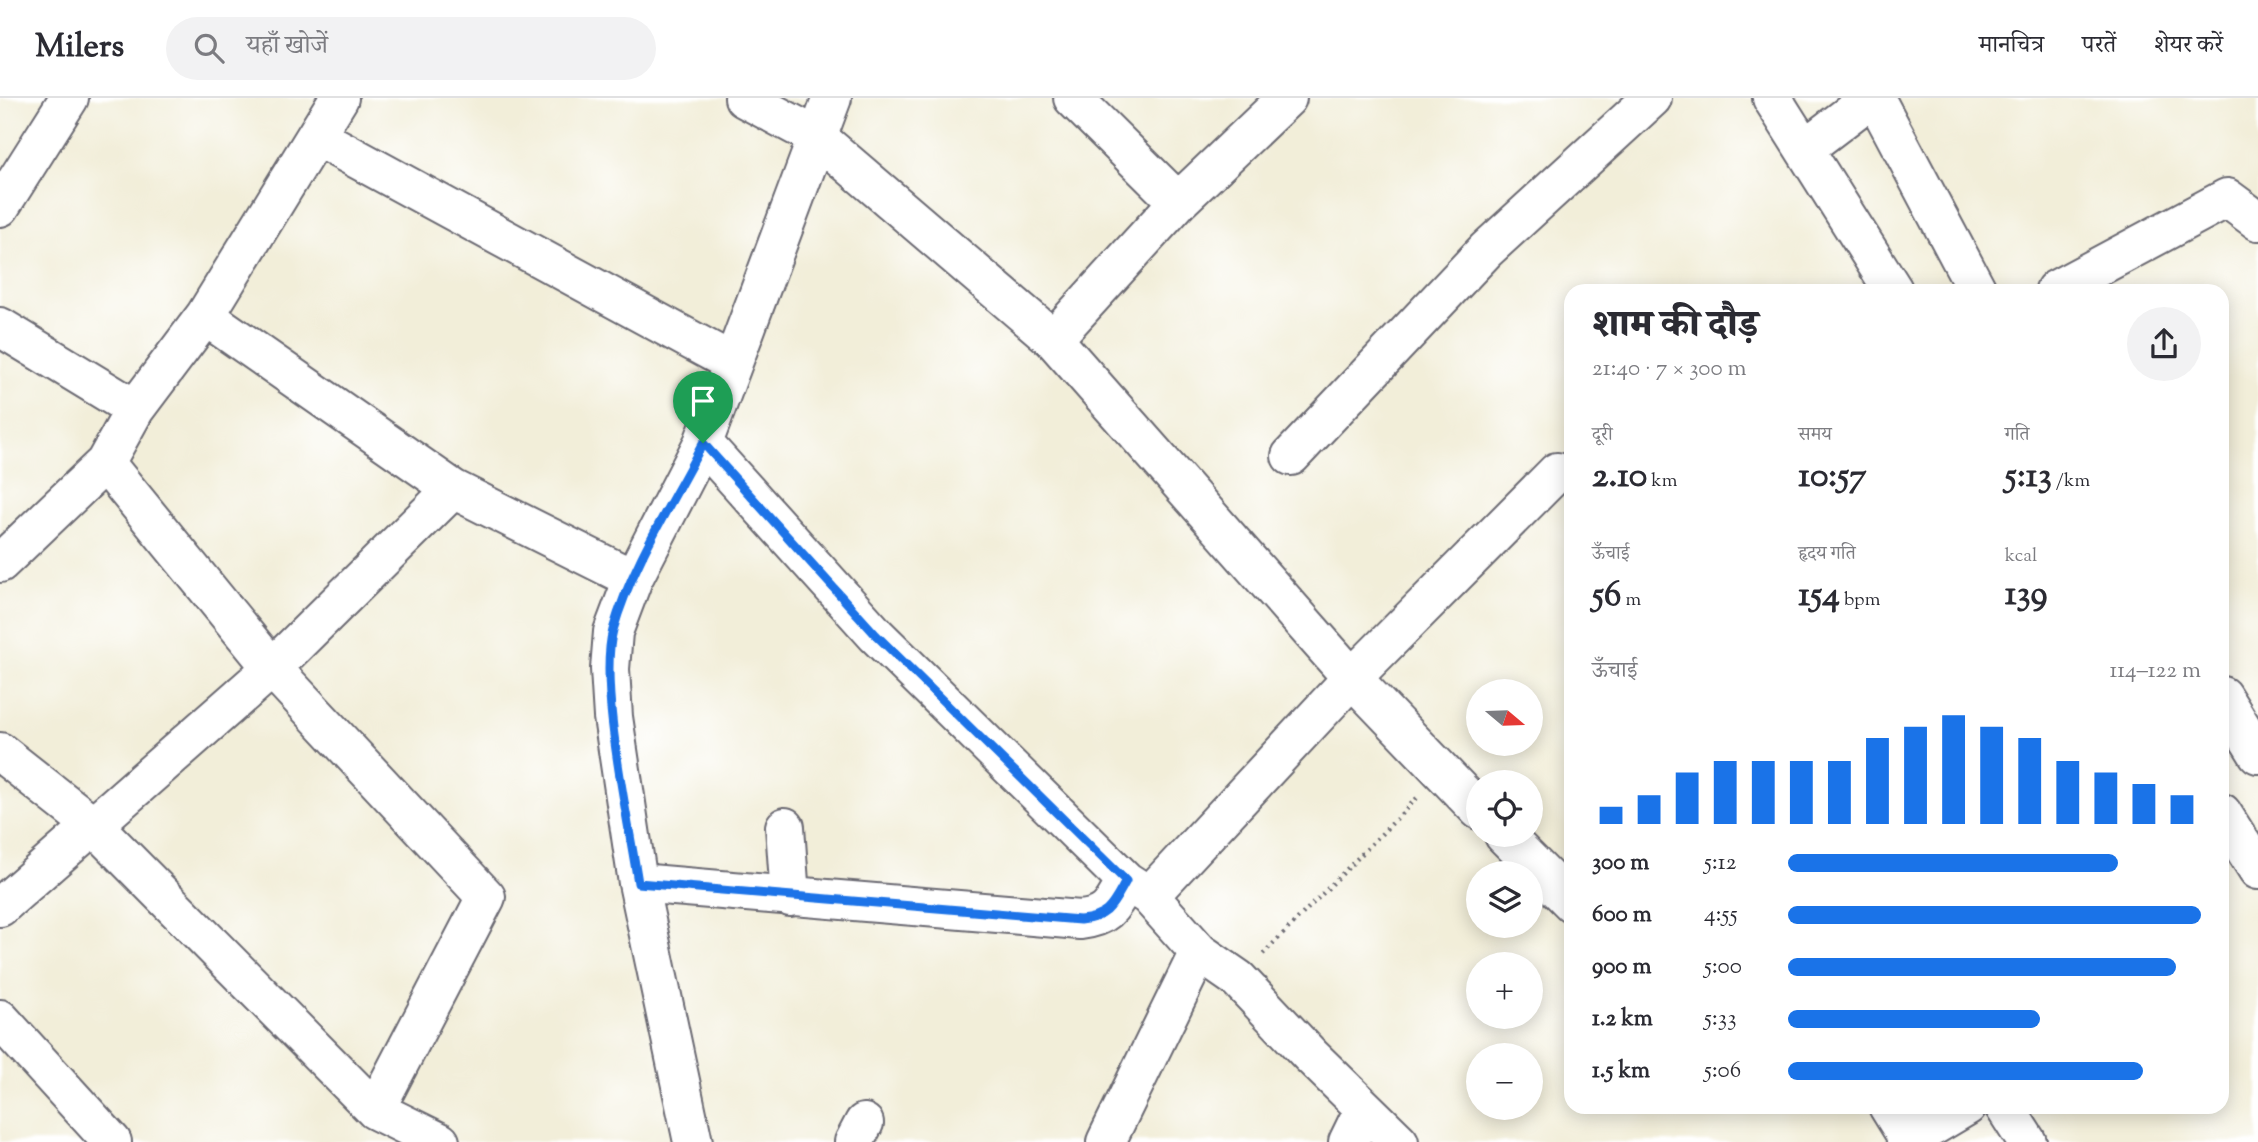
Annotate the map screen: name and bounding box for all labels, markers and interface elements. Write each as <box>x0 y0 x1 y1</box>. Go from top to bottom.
search box <box>166 17 656 80</box>
text: Milers <box>35 24 124 72</box>
text: यहाँ खोजें <box>246 28 328 65</box>
icon: search <box>190 29 228 67</box>
text: मानचित्र <box>1979 29 2044 63</box>
text: परतें <box>2082 29 2116 63</box>
text: शेयर करें <box>2154 29 2223 63</box>
text: शाम की दौड़ <box>1592 300 1758 354</box>
button: share <box>2127 307 2201 381</box>
text: 21:40 · 7 × 300 m <box>1592 353 1747 386</box>
pin <box>673 371 733 443</box>
icon: arrive <box>684 382 722 420</box>
text: दूरी <box>1592 422 1613 449</box>
text: समय <box>1798 422 1832 449</box>
text: गति <box>2005 422 2030 449</box>
text: 2.10 <box>1592 452 1647 503</box>
text: 10:57 <box>1798 452 1867 503</box>
text: 5:13 <box>2005 452 2052 503</box>
text: km <box>1647 468 1677 495</box>
text: /km <box>2052 468 2090 495</box>
text: ऊँचाई <box>1592 541 1629 568</box>
text: हृदय गति <box>1798 541 1856 568</box>
text: kcal <box>2005 543 2037 570</box>
text: 139 <box>2005 570 2047 621</box>
text: 56 <box>1592 571 1621 622</box>
text: 154 <box>1798 571 1840 622</box>
text: m <box>1621 587 1641 614</box>
text: bpm <box>1840 587 1880 614</box>
text: ऊँचाई <box>1592 655 1637 688</box>
text: 114–122 m <box>2109 655 2201 688</box>
north arrow <box>1466 679 1544 756</box>
map controls <box>1466 679 1543 1120</box>
button: locate <box>1466 770 1543 847</box>
text: 300 m <box>1592 847 1649 880</box>
text: 5:12 <box>1704 847 1736 880</box>
button: layers <box>1466 861 1543 938</box>
text: 600 m <box>1592 899 1652 932</box>
text: 4:55 <box>1704 899 1738 932</box>
text: 900 m <box>1592 951 1651 984</box>
text: 5:00 <box>1704 951 1742 984</box>
button: + <box>1466 952 1543 1029</box>
text: 1.2 km <box>1592 1003 1653 1036</box>
text: 5:33 <box>1704 1003 1736 1036</box>
button: − <box>1466 1043 1543 1120</box>
text: 1.5 km <box>1592 1055 1650 1088</box>
text: 5:06 <box>1704 1055 1741 1088</box>

